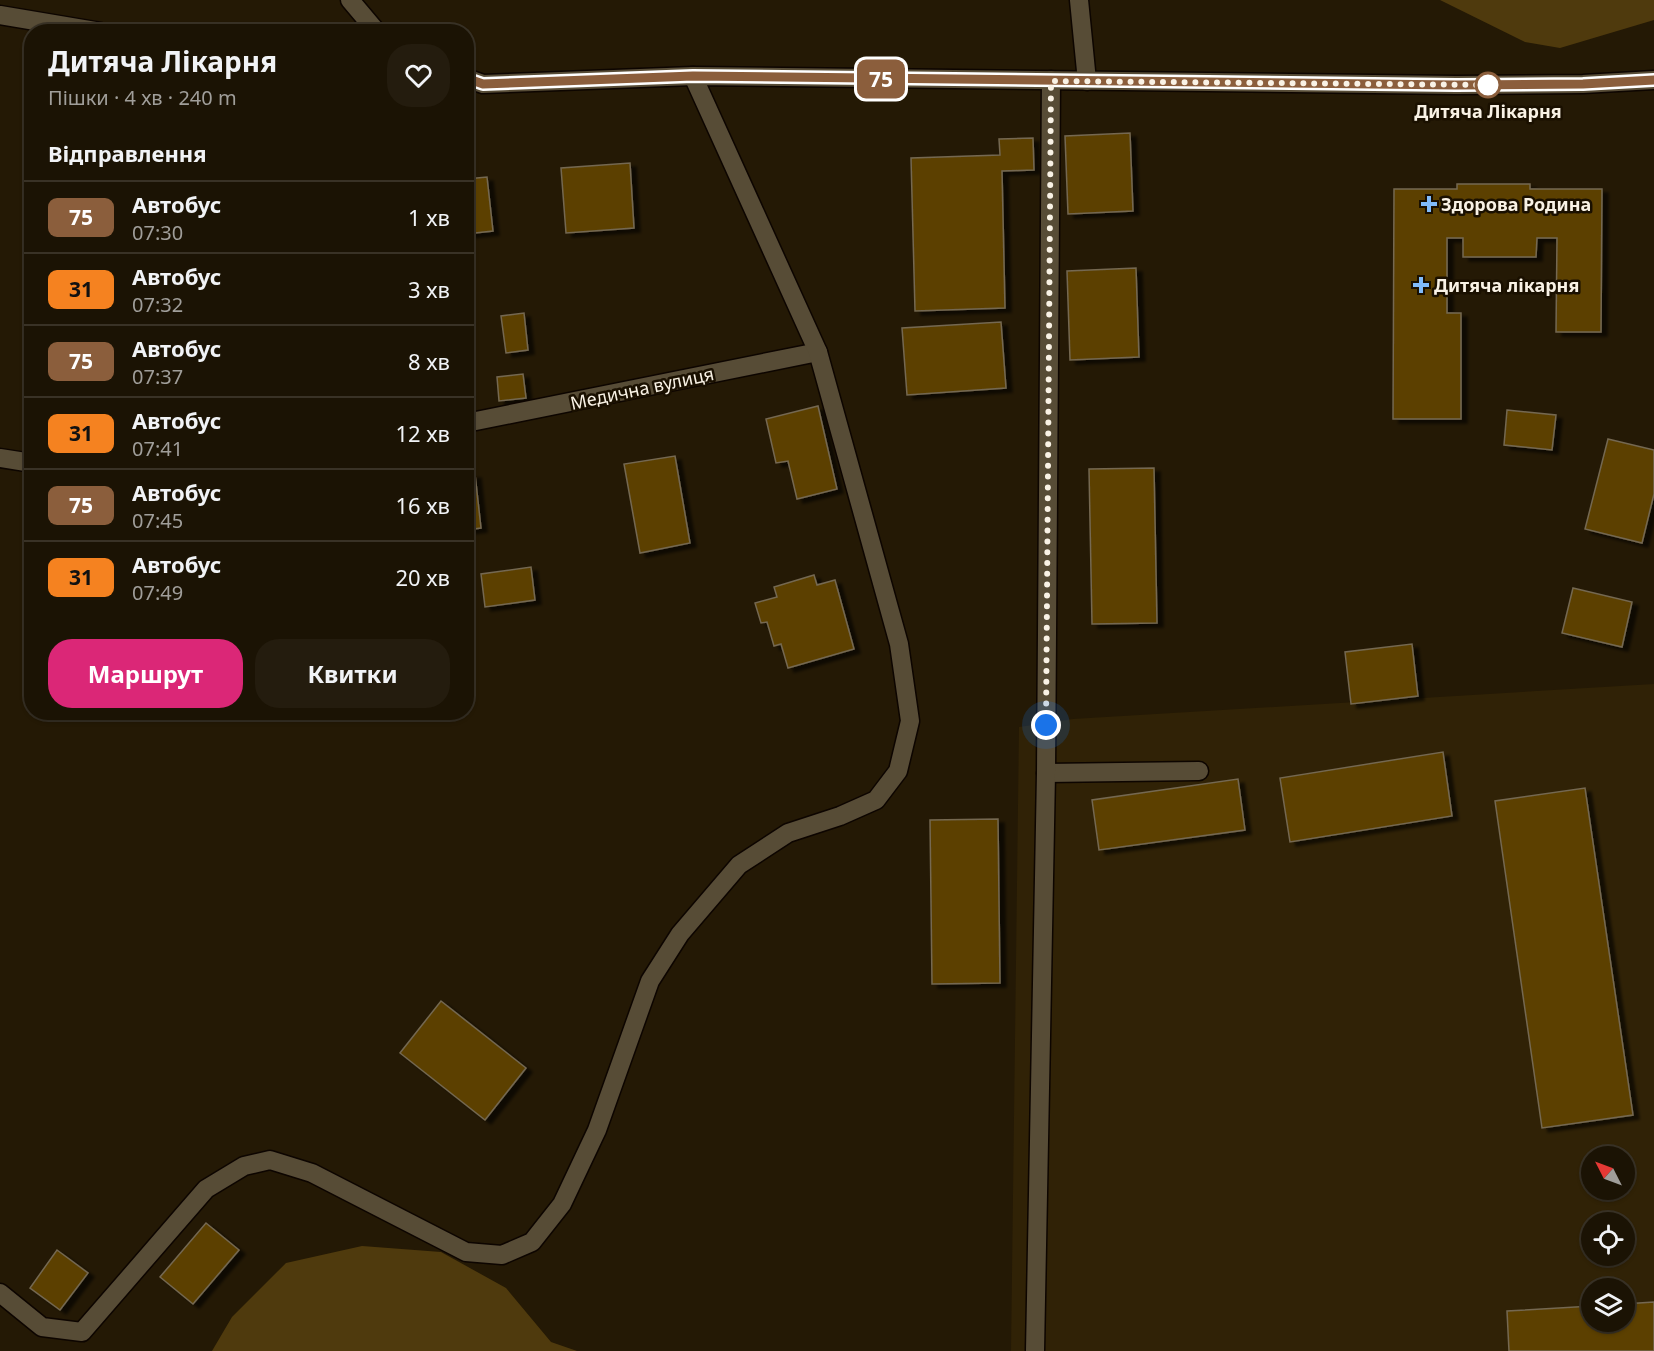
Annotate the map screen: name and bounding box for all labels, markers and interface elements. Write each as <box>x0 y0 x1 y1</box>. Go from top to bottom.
text: Дитяча Лікарня <box>48 42 277 80</box>
button: heart <box>387 44 450 107</box>
line badge: 75 <box>854 60 908 98</box>
text: 75 <box>869 65 893 93</box>
marker: Дитяча Лікарня <box>1475 72 1501 98</box>
text: Пішки · 4 хв · 240 m <box>48 84 237 111</box>
place label: Дитяча Лікарня <box>1414 99 1562 123</box>
text: Відправлення <box>48 138 207 168</box>
text: Автобус <box>132 189 221 219</box>
place label: Здорова Родина <box>1441 192 1591 216</box>
marker: Здорова Родина <box>1422 197 1436 211</box>
text: 1 хв <box>408 202 450 232</box>
text: 75 <box>69 203 93 231</box>
text: 07:30 <box>132 219 183 246</box>
text: Автобус <box>132 261 221 291</box>
place label: Дитяча лікарня <box>1434 273 1579 297</box>
text: 3 хв <box>408 274 450 304</box>
text: 31 <box>69 275 93 303</box>
marker: Дитяча лікарня <box>1412 276 1430 294</box>
text: 07:32 <box>132 291 183 318</box>
text: Автобус <box>132 333 221 363</box>
text: 8 хв <box>408 346 450 376</box>
text: 75 <box>69 347 93 375</box>
street label: Медична вулиця <box>568 361 716 415</box>
text: 07:37 <box>132 363 183 390</box>
text: Автобус <box>132 405 221 435</box>
text: 12 хв <box>395 418 450 448</box>
text: 31 <box>69 419 93 447</box>
text: 07:41 <box>132 435 183 462</box>
text: Автобус <box>132 477 221 507</box>
text: 16 хв <box>395 490 450 520</box>
text: 75 <box>69 491 93 519</box>
text: 07:45 <box>132 507 183 534</box>
text: Автобус <box>132 549 221 579</box>
text: 20 хв <box>395 562 450 592</box>
text: 31 <box>69 563 93 591</box>
text: 07:49 <box>132 579 183 606</box>
button: Маршрут <box>48 639 243 708</box>
button: Квитки <box>255 639 450 708</box>
your location <box>1031 710 1061 740</box>
north arrow <box>1581 1146 1635 1200</box>
map controls <box>1581 1146 1635 1332</box>
button: locate <box>1581 1212 1635 1266</box>
button: layers <box>1581 1278 1635 1332</box>

